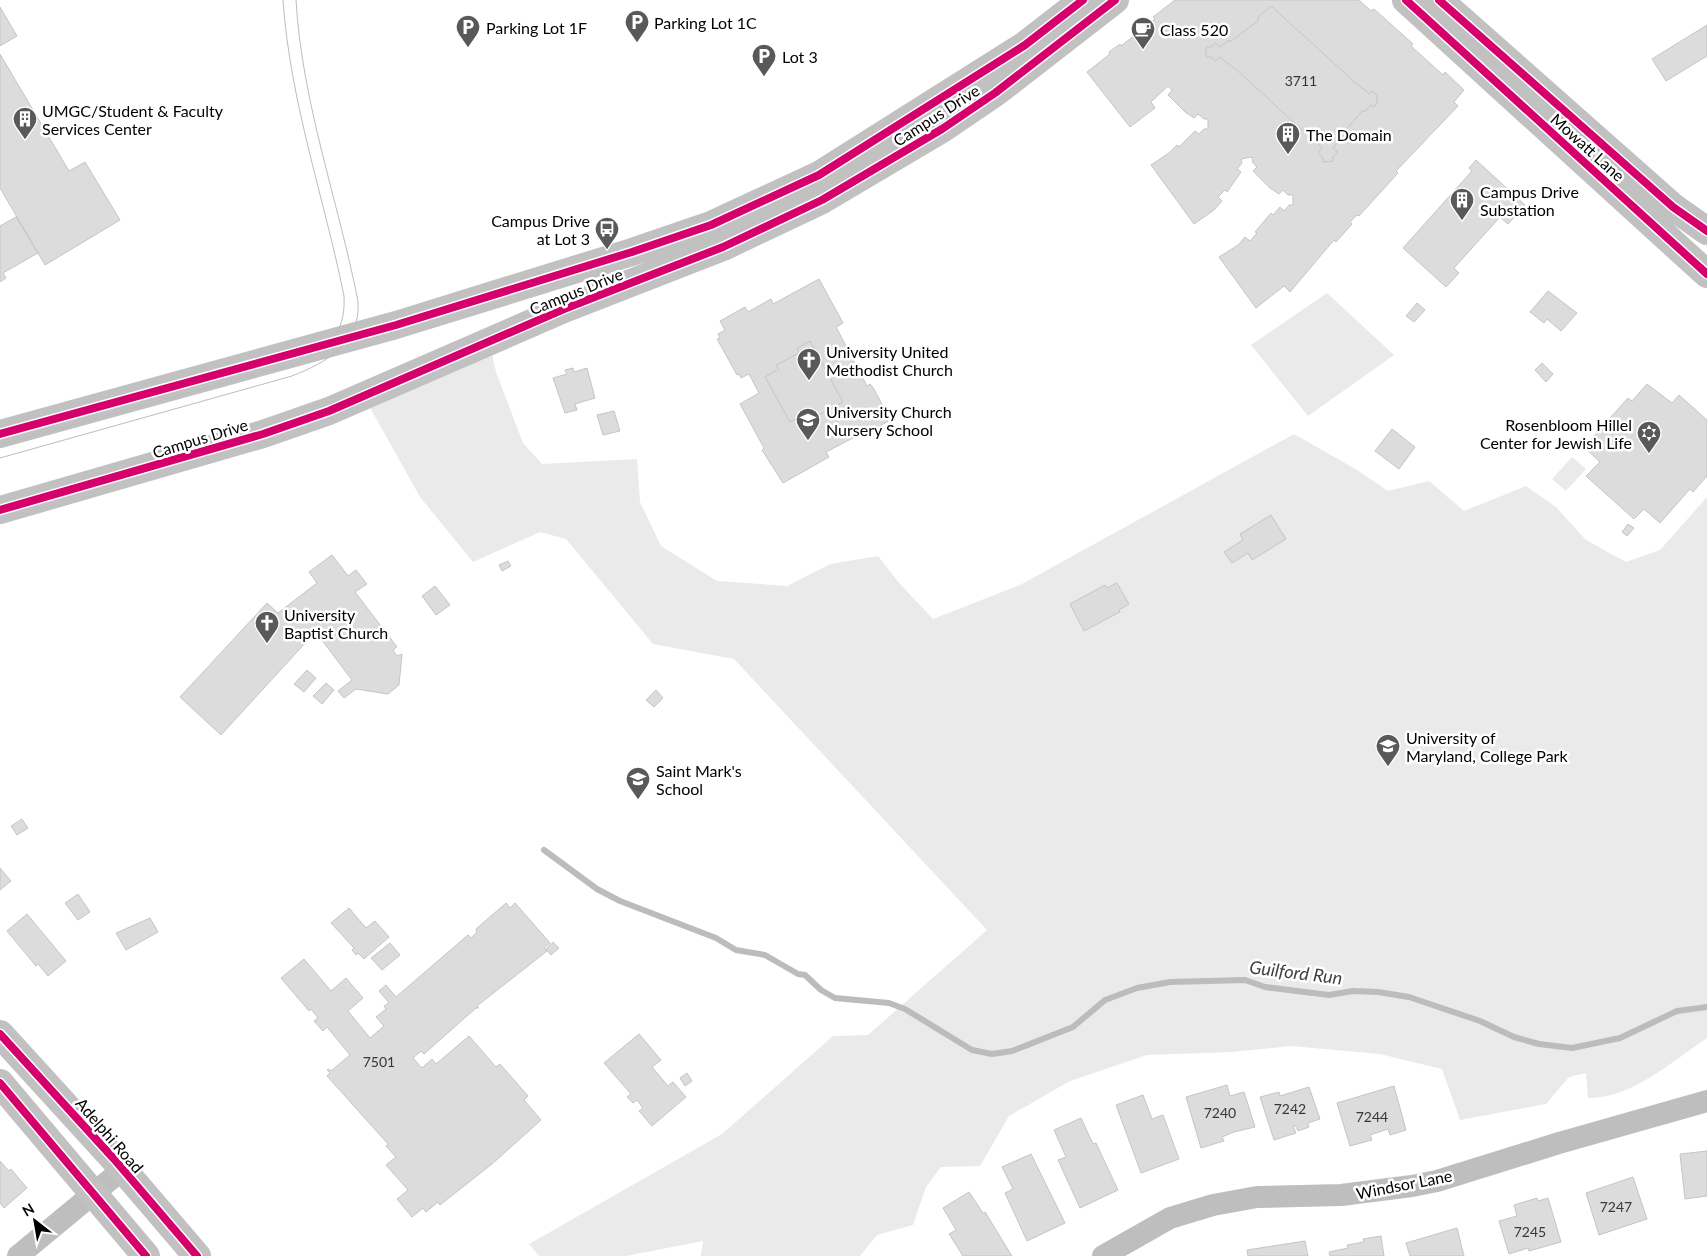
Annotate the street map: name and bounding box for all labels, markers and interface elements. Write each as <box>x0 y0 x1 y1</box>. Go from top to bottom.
parking icon: Parking Lot 1C <box>624 9 650 43</box>
place label: Parking Lot 1C <box>654 13 757 32</box>
parking icon: Parking Lot 1F <box>455 14 481 48</box>
cafe icon: Class 520 <box>1130 16 1156 50</box>
place label: Parking Lot 1F <box>486 18 587 37</box>
place label: Class 520 <box>1160 20 1228 39</box>
parking icon: Lot 3 <box>751 43 777 77</box>
place label: Lot 3 <box>782 47 818 66</box>
house number: 3711 <box>1285 72 1317 89</box>
street label: Campus Drive <box>889 80 983 150</box>
place label: UMGC/Student & Faculty Services Center <box>42 101 224 138</box>
building icon: UMGC/Student & Faculty Services Center <box>12 106 38 140</box>
street label: Mowatt Lane <box>1547 109 1629 185</box>
building icon: The Domain <box>1275 121 1301 155</box>
place label: The Domain <box>1306 125 1392 144</box>
place label: Campus Drive Substation <box>1480 182 1579 219</box>
building icon: Campus Drive Substation <box>1449 187 1475 221</box>
place label: Campus Drive at Lot 3 <box>491 211 590 248</box>
bus stop icon: Campus Drive at Lot 3 <box>594 216 620 250</box>
street label: Campus Drive <box>527 264 625 318</box>
place label: University United Methodist Church <box>826 342 953 379</box>
church icon: University United Methodist Church <box>796 347 822 381</box>
place label: University Church Nursery School <box>826 402 952 439</box>
school or university icon: University Church Nursery School <box>795 407 821 441</box>
street label: Campus Drive <box>150 414 250 462</box>
place label: Rosenbloom Hillel Center for Jewish Life <box>1480 415 1632 452</box>
synagogue icon: Rosenbloom Hillel Center for Jewish Life <box>1636 420 1662 454</box>
place label: University Baptist Church <box>284 605 388 642</box>
church icon: University Baptist Church <box>254 610 280 644</box>
place label: University of Maryland, College Park <box>1406 728 1568 765</box>
school or university icon: University of Maryland, College Park <box>1375 733 1401 767</box>
place label: Saint Mark's School <box>656 761 742 798</box>
school or university icon: Saint Mark's School <box>625 766 651 800</box>
water label: Guilford Run <box>1248 955 1344 989</box>
house number: 7501 <box>363 1053 395 1070</box>
street label: Adelphi Road <box>72 1094 148 1176</box>
house number: 7242 <box>1274 1100 1306 1117</box>
house number: 7240 <box>1204 1104 1236 1121</box>
house number: 7244 <box>1356 1108 1388 1125</box>
street label: Windsor Lane <box>1354 1165 1454 1203</box>
north arrow <box>10 1196 60 1246</box>
house number: 7247 <box>1600 1198 1632 1215</box>
text: N <box>19 1199 37 1219</box>
house number: 7245 <box>1514 1223 1546 1240</box>

